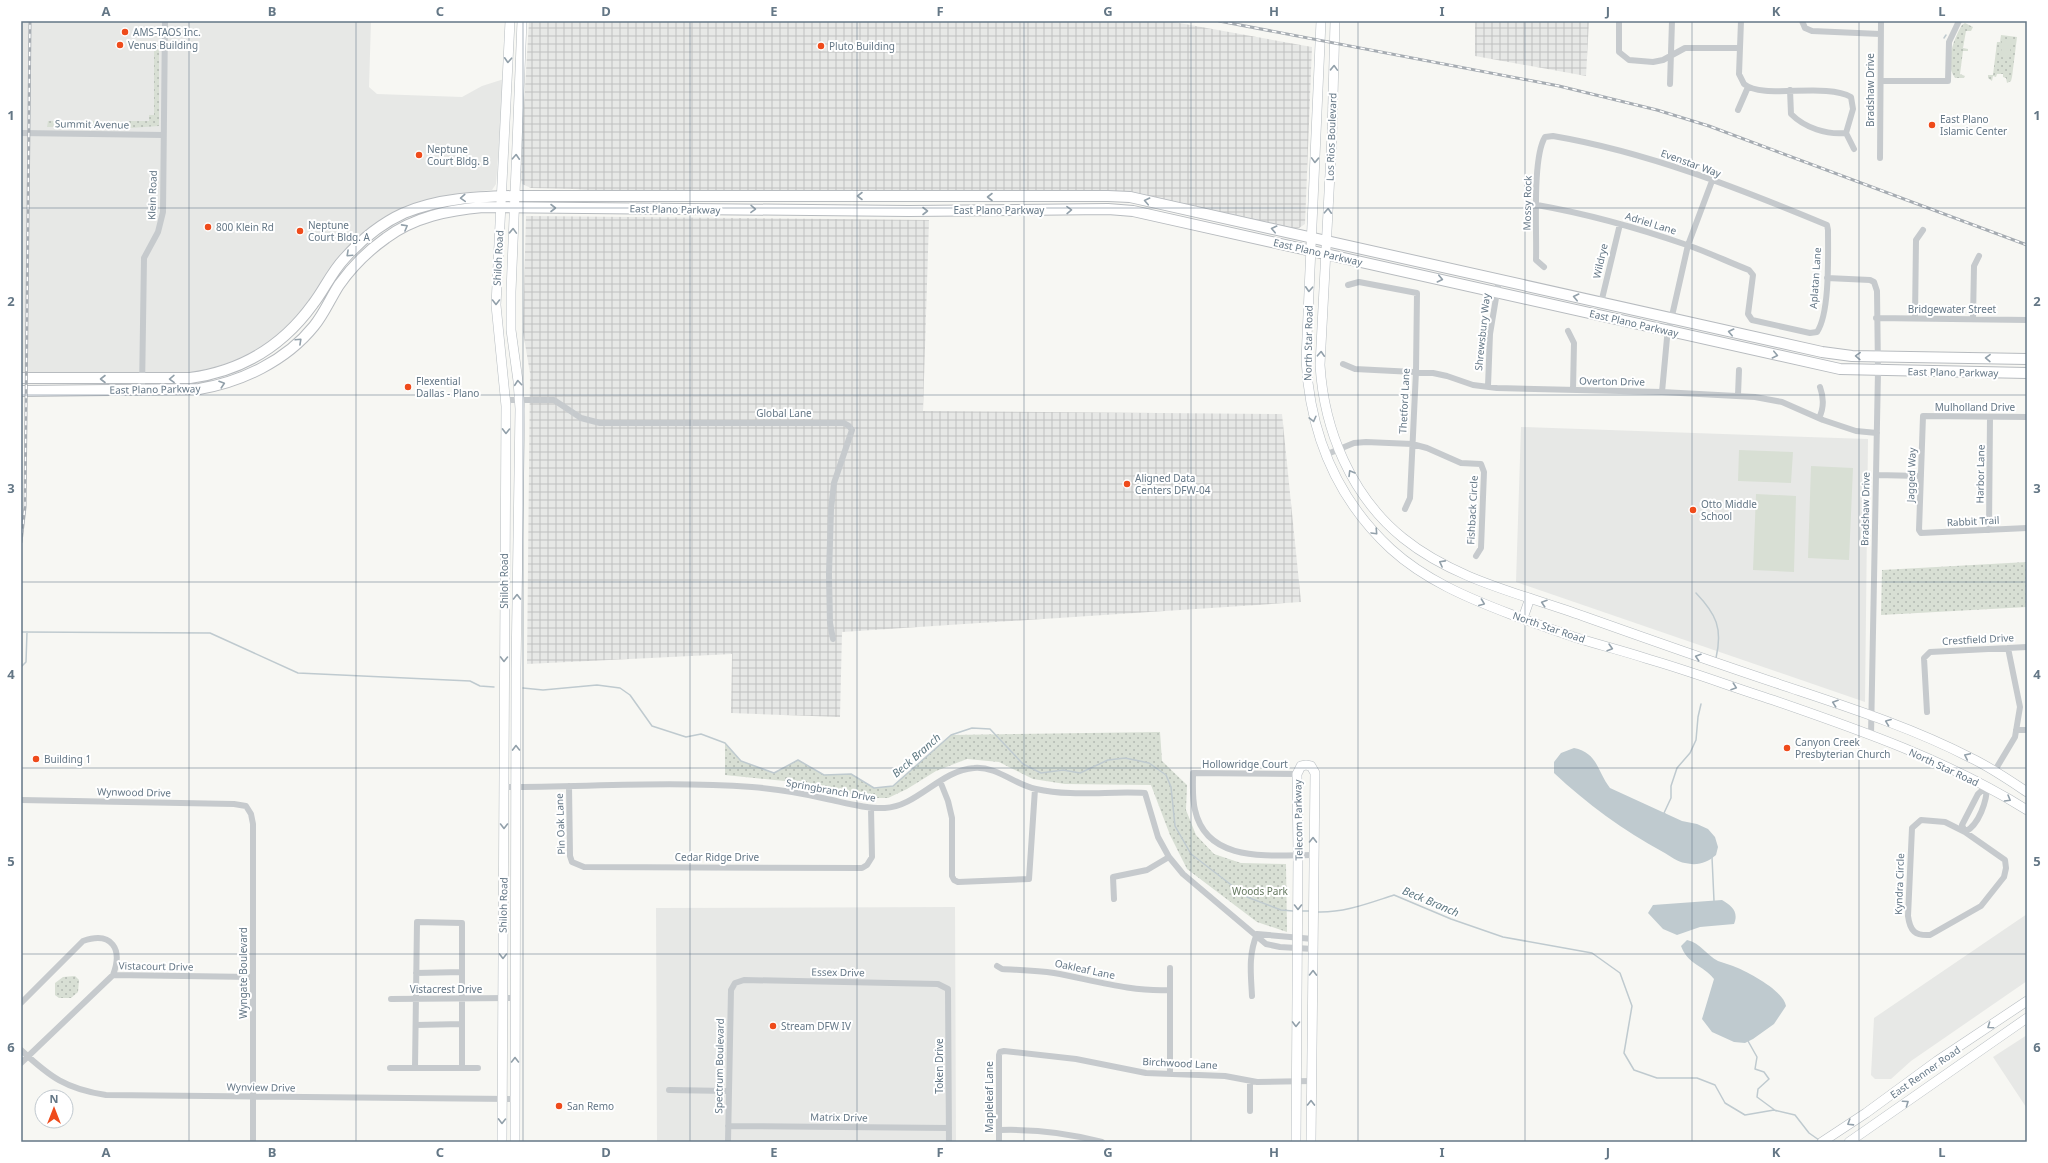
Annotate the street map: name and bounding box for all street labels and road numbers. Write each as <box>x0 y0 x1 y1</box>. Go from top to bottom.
street label: Bradshaw Drive <box>1863 53 1877 127</box>
street label: Los Rios Boulevard <box>1322 93 1340 181</box>
street label: Summit Avenue <box>55 116 130 132</box>
street label: Evenstar Way <box>1659 146 1724 181</box>
street label: Klein Road <box>144 170 160 220</box>
street label: Mossy Rock <box>1520 175 1534 231</box>
street label: East Plano Parkway <box>629 201 721 217</box>
street label: East Plano Parkway <box>954 203 1045 217</box>
street label: Adriel Lane <box>1624 209 1679 238</box>
street label: Shiloh Road <box>490 230 506 286</box>
street label: East Plano Parkway <box>1272 235 1365 269</box>
street label: Wildrye <box>1589 242 1611 280</box>
street label: Aplatan Lane <box>1806 247 1824 309</box>
street label: Shrewsbury Way <box>1471 292 1493 371</box>
street label: Bridgewater Street <box>1908 302 1997 316</box>
street label: North Star Road <box>1300 305 1316 381</box>
street label: East Plano Parkway <box>1588 306 1681 340</box>
street label: East Plano Parkway <box>1907 364 1999 380</box>
street label: Thetford Lane <box>1395 367 1413 434</box>
street label: Overton Drive <box>1579 373 1645 389</box>
street label: East Plano Parkway <box>109 381 201 397</box>
street label: Mulholland Drive <box>1935 400 2016 414</box>
street label: Global Lane <box>756 406 812 420</box>
street label: Harbor Lane <box>1972 444 1988 503</box>
street label: Jagged Way <box>1903 446 1919 504</box>
street label: Bradshaw Drive <box>1857 472 1873 546</box>
street label: Fishback Circle <box>1463 475 1481 545</box>
street label: Rabbit Trail <box>1946 513 2000 529</box>
street label: Shiloh Road <box>497 553 511 609</box>
street label: North Star Road <box>1511 608 1587 646</box>
street label: Crestfield Drive <box>1942 630 2015 648</box>
street label: North Star Road <box>1907 745 1981 789</box>
street label: Hollowridge Court <box>1202 757 1288 771</box>
street label: Springbranch Drive <box>785 775 877 805</box>
street label: Telecom Parkway <box>1290 778 1306 861</box>
street label: Wynwood Drive <box>97 784 171 800</box>
street label: Pin Oak Lane <box>552 793 568 855</box>
street label: Cedar Ridge Drive <box>675 850 760 864</box>
street label: Kyndra Circle <box>1891 853 1907 915</box>
street label: Shiloh Road <box>496 877 510 933</box>
street label: Wyngate Boulevard <box>236 927 250 1019</box>
street label: Oakleaf Lane <box>1054 956 1117 982</box>
street label: Vistacourt Drive <box>119 958 194 974</box>
street label: Essex Drive <box>811 965 865 979</box>
street label: Vistacrest Drive <box>410 982 483 996</box>
street label: Spectrum Boulevard <box>711 1018 727 1114</box>
street label: Token Drive <box>932 1038 946 1094</box>
street label: East Renner Road <box>1887 1043 1963 1101</box>
street label: Birchwood Lane <box>1142 1054 1218 1072</box>
street label: Mapleleaf Lane <box>982 1061 996 1133</box>
street label: Wynview Drive <box>226 1079 296 1095</box>
street label: Matrix Drive <box>810 1109 868 1125</box>

